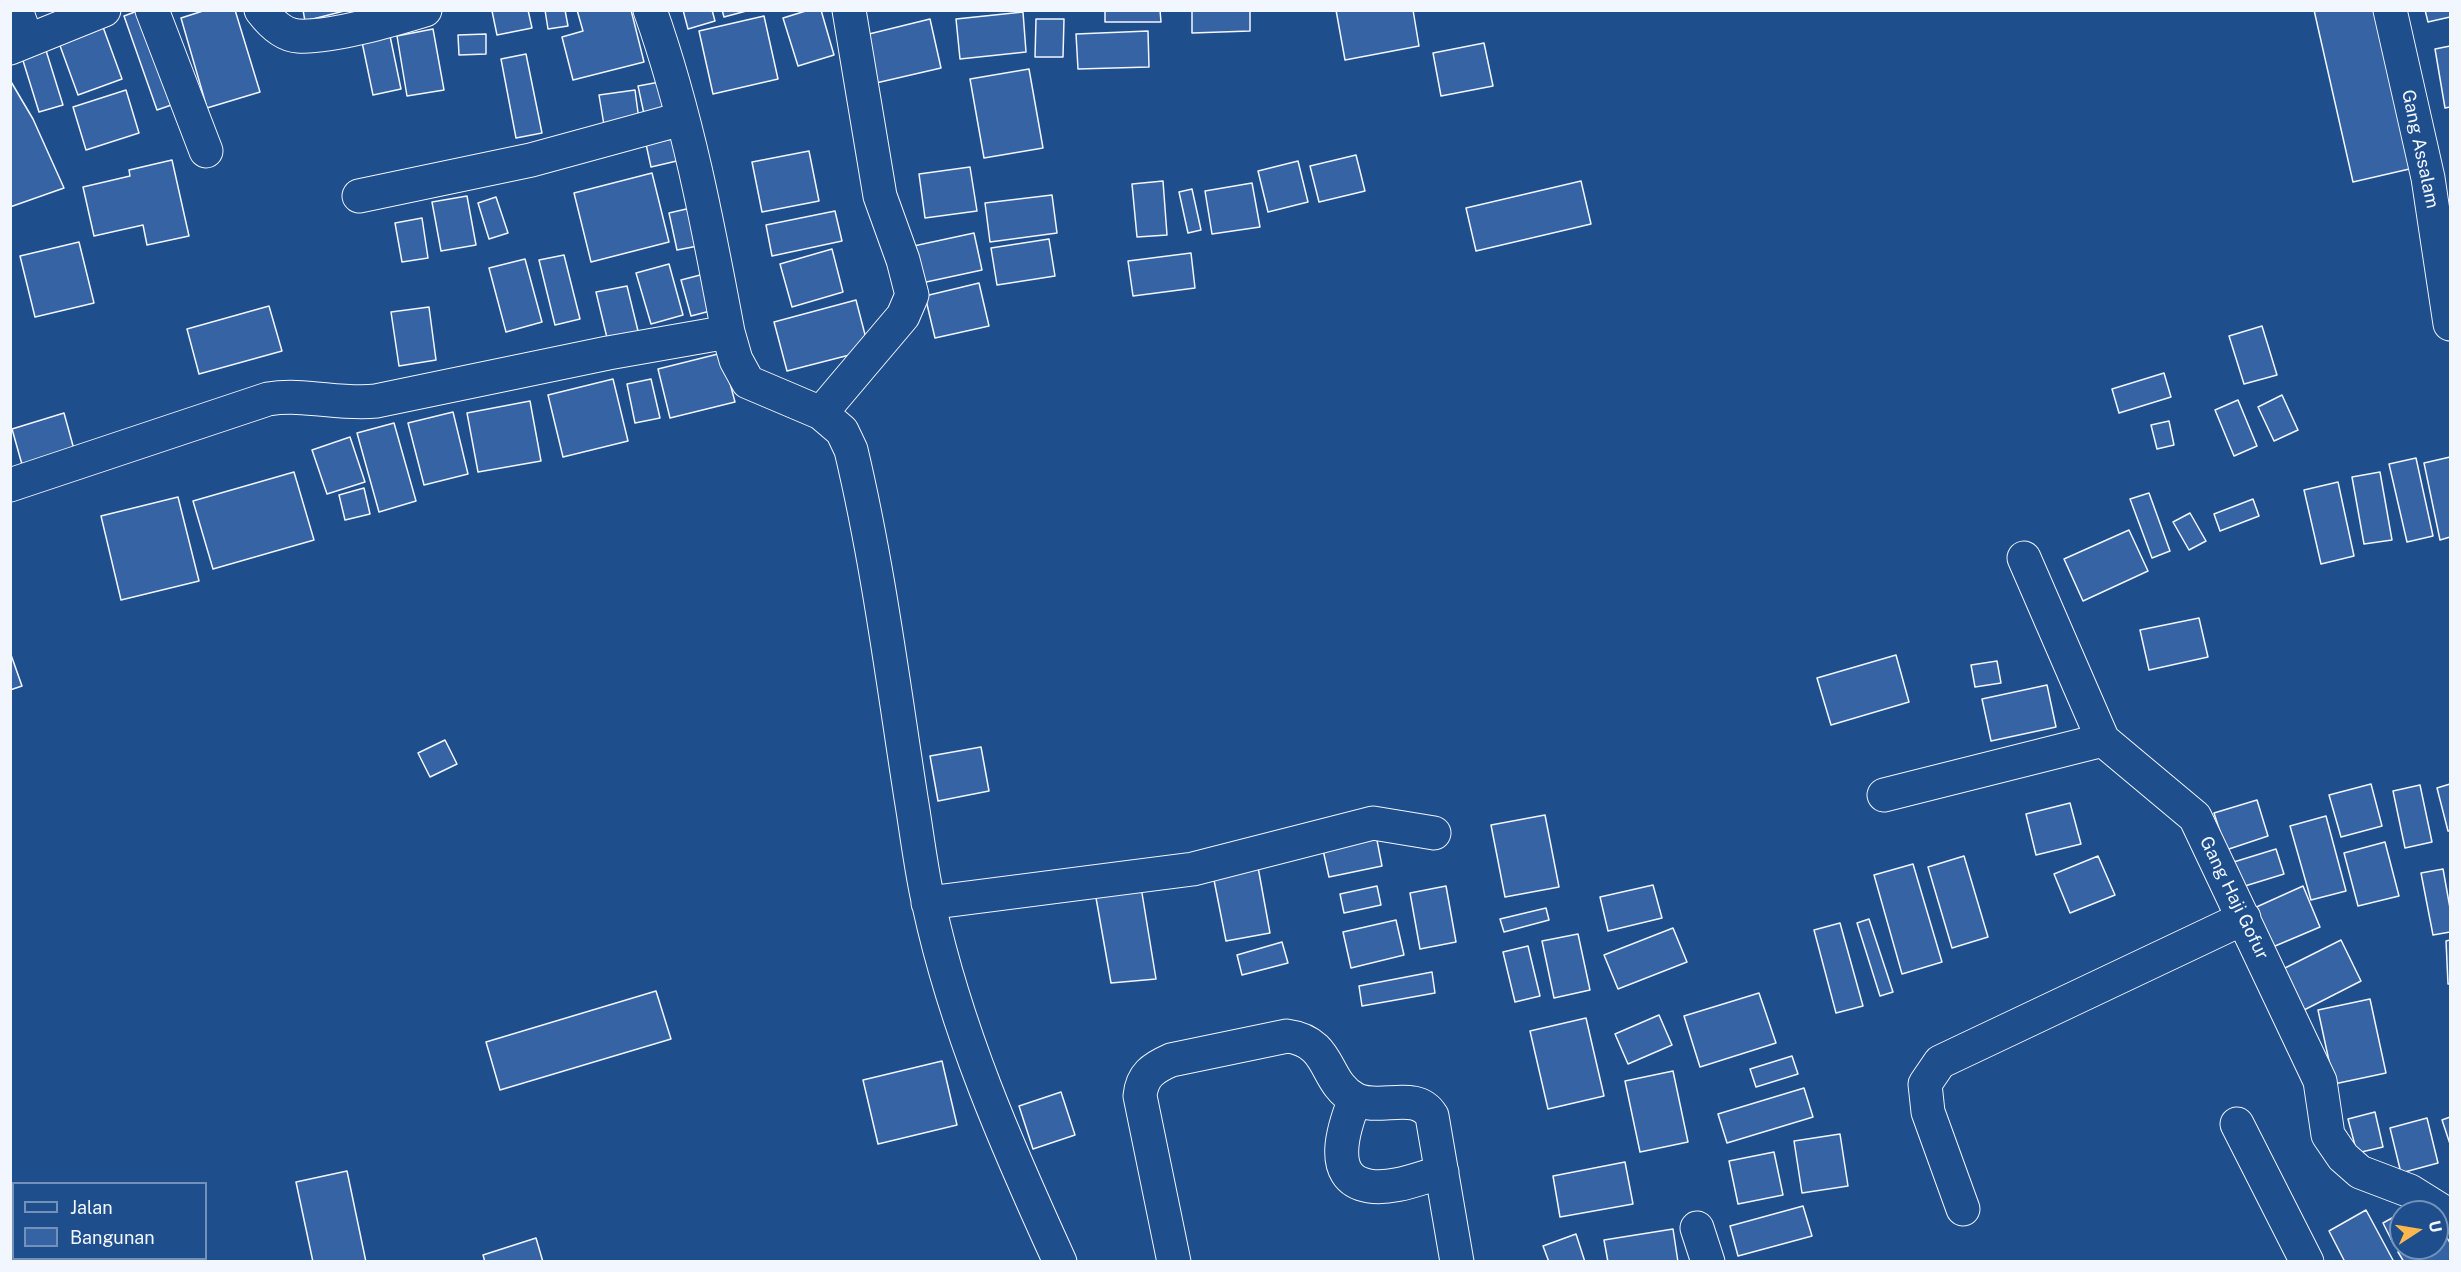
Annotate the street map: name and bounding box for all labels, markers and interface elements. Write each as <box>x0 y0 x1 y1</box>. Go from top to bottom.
street label: Gang Assalam <box>2397 88 2443 210</box>
street label: Gang Haji Gofur <box>2195 833 2273 963</box>
legend <box>12 1182 207 1260</box>
text: Jalan <box>70 1197 113 1218</box>
north arrow <box>2389 1200 2449 1260</box>
text: U <box>2425 1219 2446 1234</box>
text: Bangunan <box>70 1227 155 1248</box>

